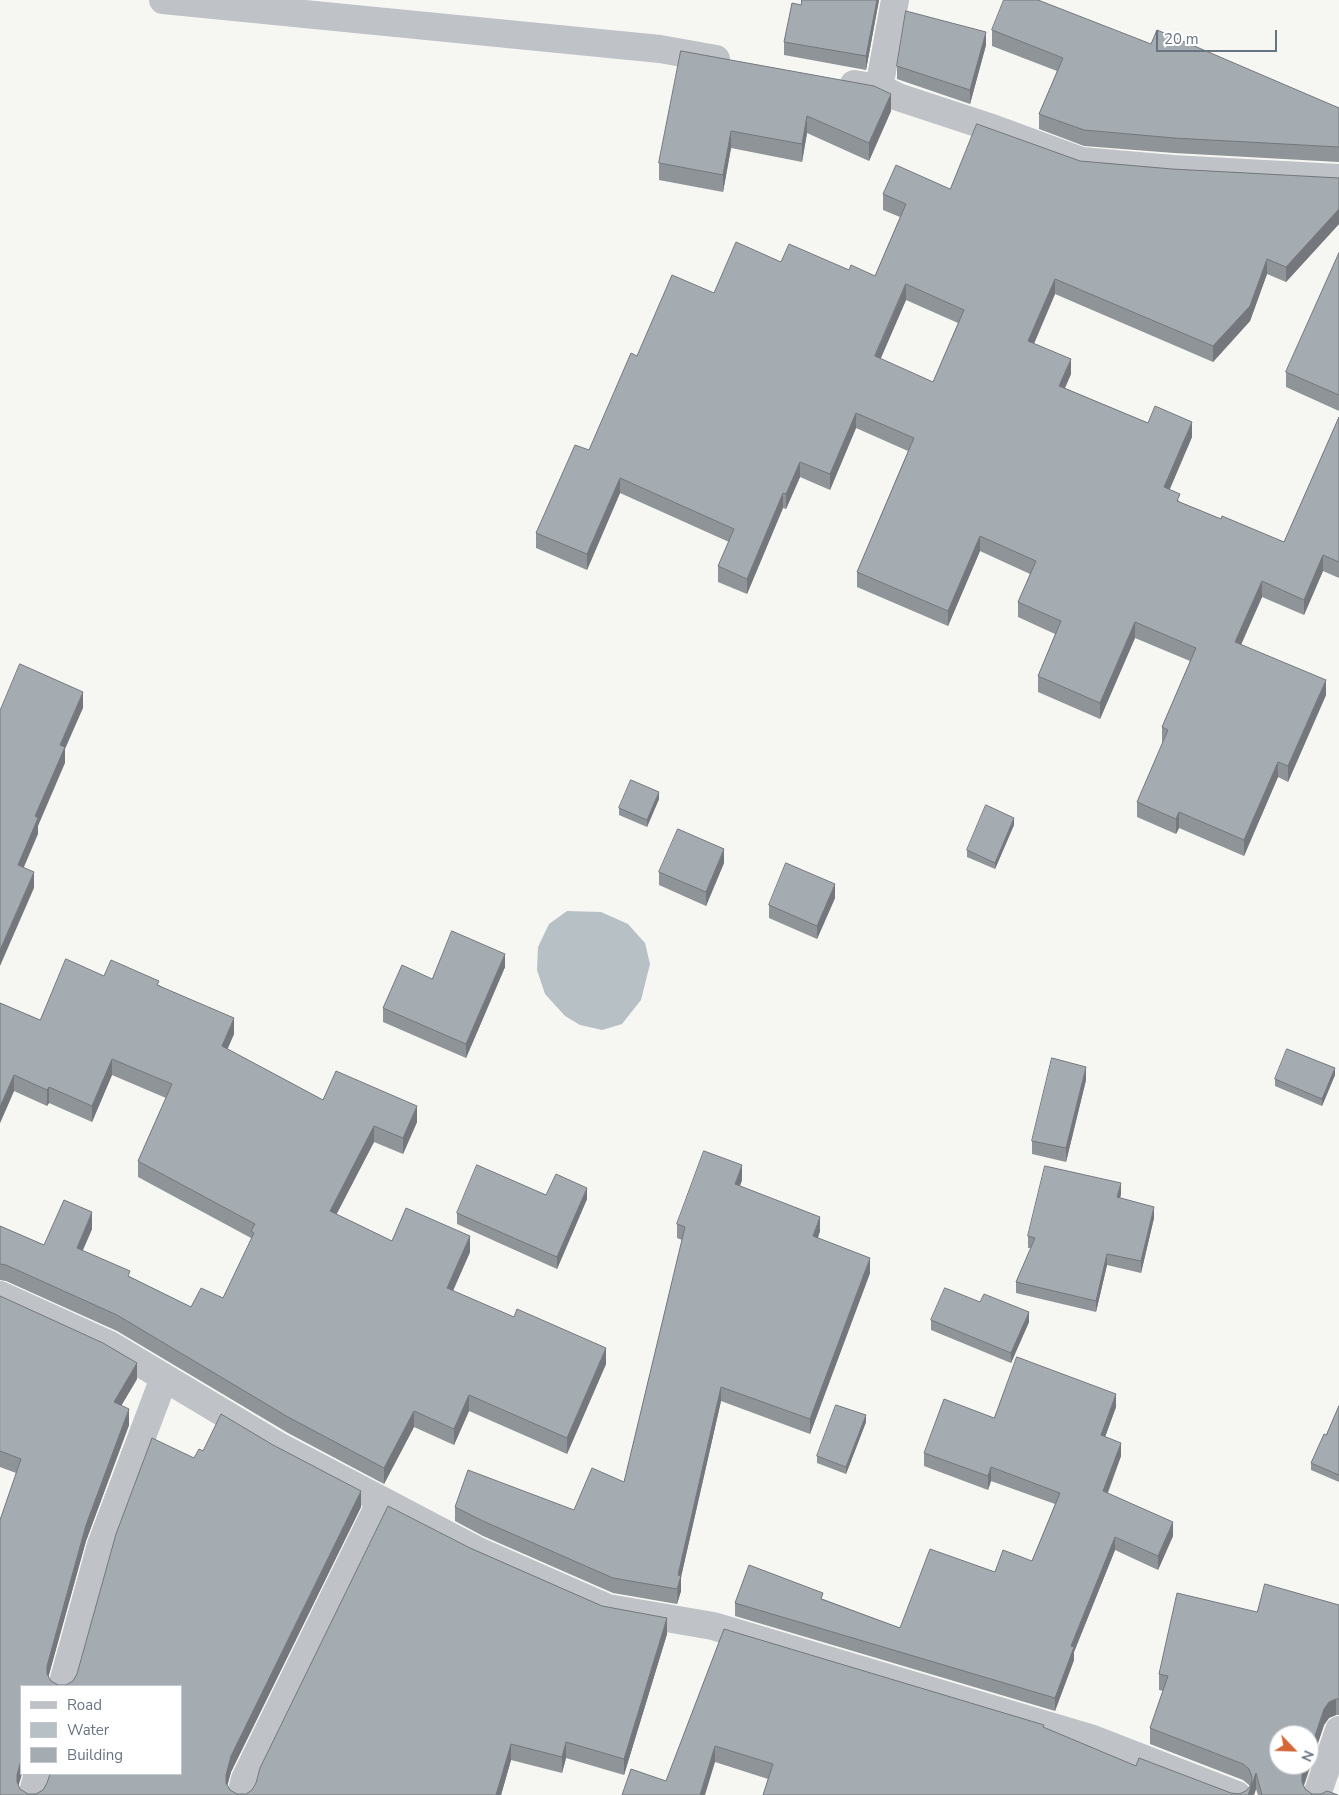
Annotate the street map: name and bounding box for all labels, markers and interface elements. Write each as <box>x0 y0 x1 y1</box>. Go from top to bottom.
scale bar <box>1159 20 1280 52</box>
text: 20 m <box>1164 29 1199 49</box>
legend <box>20 1685 182 1775</box>
text: Road <box>67 1695 102 1715</box>
text: Water <box>67 1720 109 1740</box>
north arrow <box>1269 1725 1319 1775</box>
text: Building <box>67 1745 123 1765</box>
text: N <box>1296 1747 1318 1765</box>

